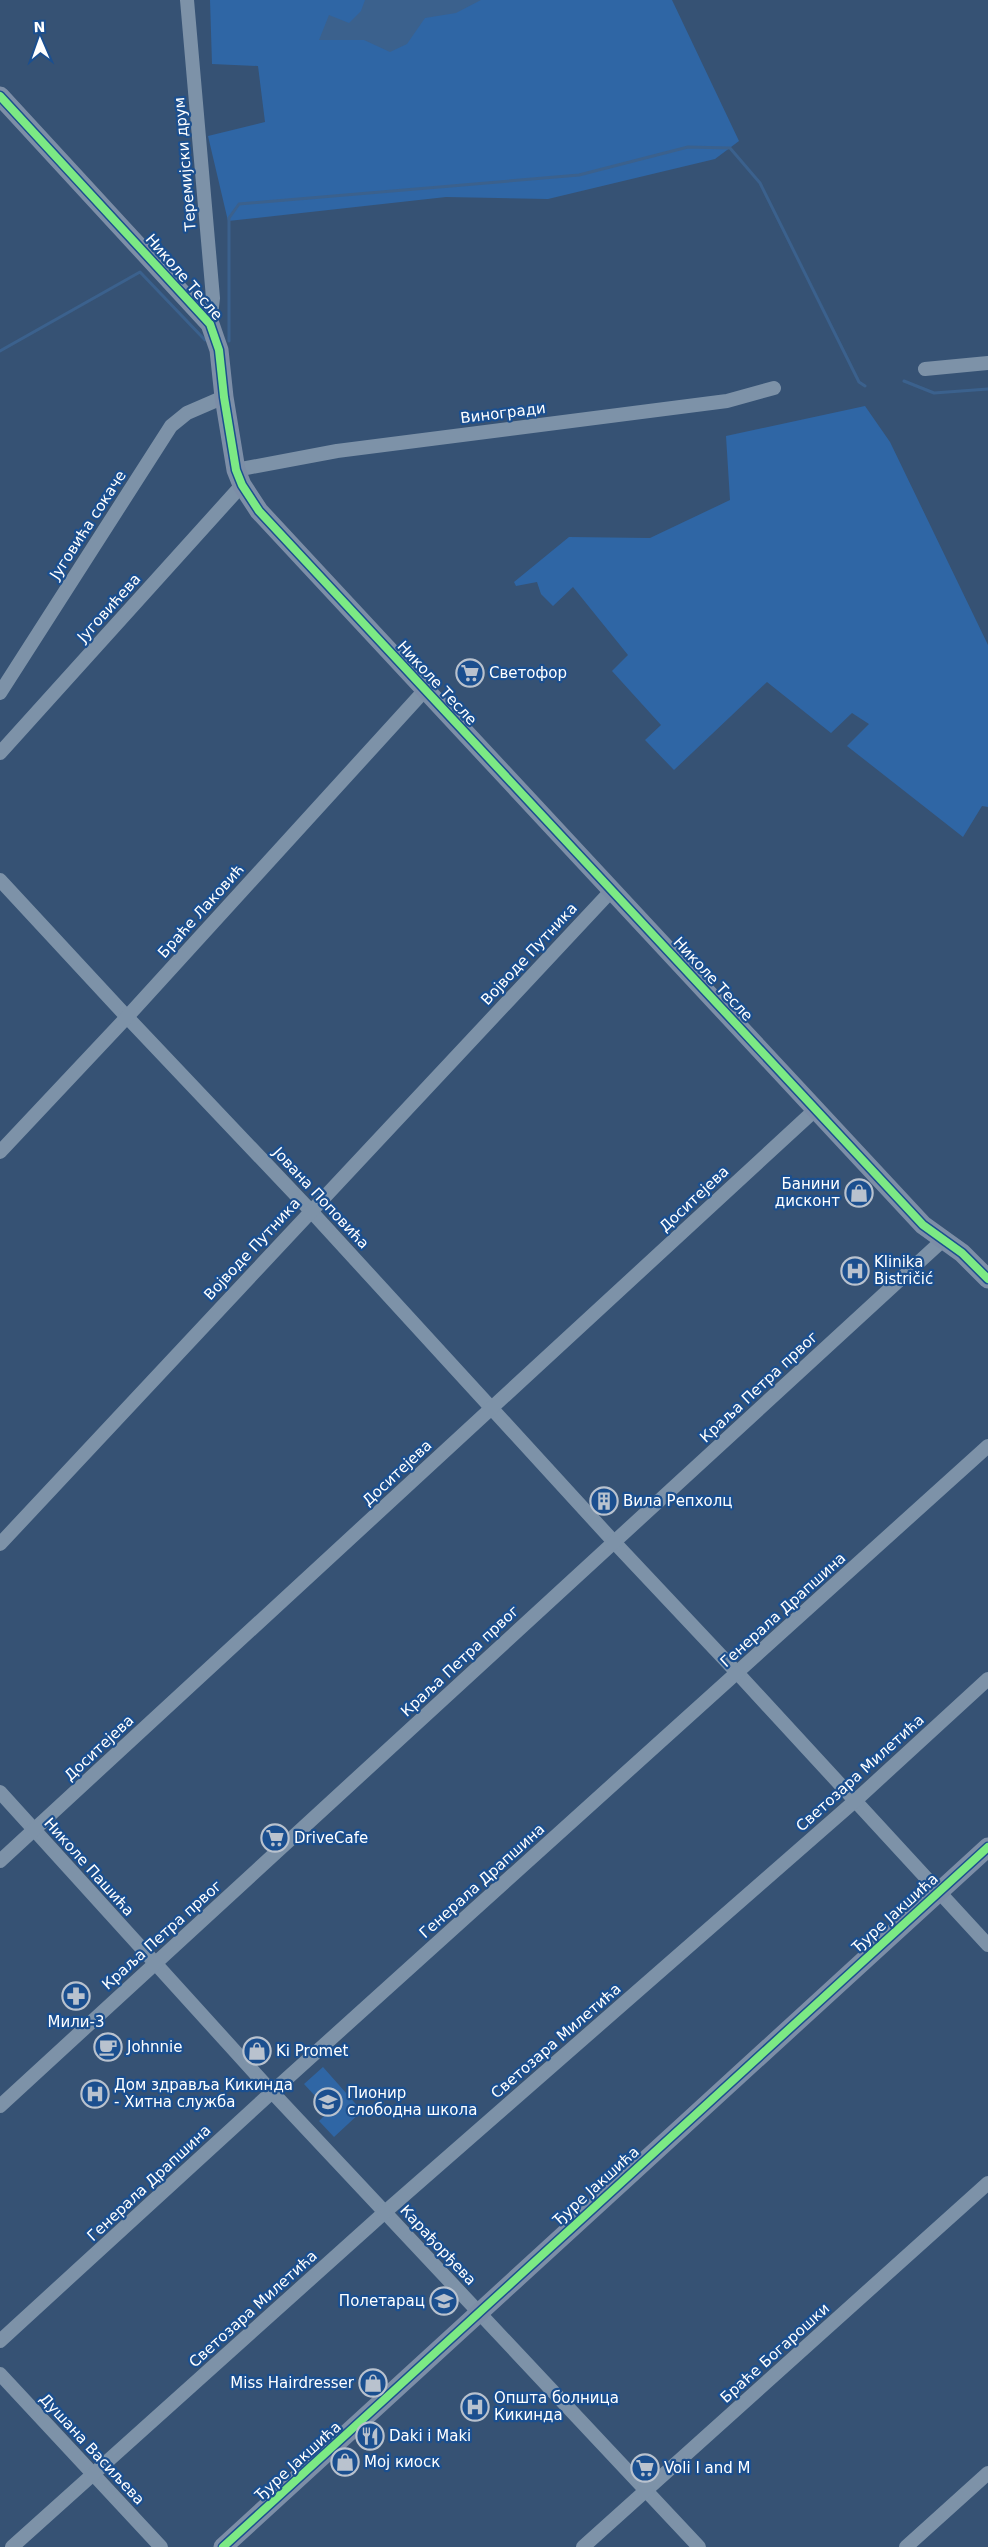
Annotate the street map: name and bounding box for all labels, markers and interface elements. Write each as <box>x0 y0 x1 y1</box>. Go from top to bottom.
north arrow <box>15 15 65 65</box>
text: N <box>33 19 46 35</box>
street label: Теремијски друм <box>170 96 200 233</box>
street label: Николе Тесле <box>142 230 226 324</box>
street label: Виногради <box>459 399 547 427</box>
street label: Југовића сокаче <box>45 467 130 584</box>
street label: Југовићева <box>73 570 144 647</box>
street label: Николе Тесле <box>393 637 481 729</box>
supermarket icon: Светофор <box>455 658 485 688</box>
place label: Светофор <box>489 664 567 682</box>
street label: Браће Лаковић <box>154 860 248 962</box>
street label: Војводе Путника <box>477 899 581 1009</box>
street label: Николе Тесле <box>669 933 757 1025</box>
street label: Јована Поповића <box>269 1143 373 1253</box>
street label: Доситејева <box>656 1162 732 1236</box>
place label: Банини дисконт <box>775 1175 840 1210</box>
shop icon: Банини дисконт <box>844 1178 874 1208</box>
street label: Војводе Путника <box>200 1194 304 1304</box>
place label: Klinika Bistričić <box>874 1253 933 1288</box>
hospital icon: Klinika Bistričić <box>840 1256 870 1286</box>
street label: Краља Петра првог <box>696 1328 822 1446</box>
street label: Доситејева <box>359 1436 435 1510</box>
building icon: Вила Репхолц <box>589 1486 619 1516</box>
place label: Вила Репхолц <box>623 1492 733 1510</box>
street label: Генерала Драпшина <box>717 1549 849 1671</box>
street label: Краља Петра првог <box>397 1602 523 1720</box>
street label: Доситејева <box>61 1711 137 1785</box>
street label: Светозара Милетића <box>792 1711 928 1835</box>
street label: Николе Пашића <box>40 1814 138 1920</box>
street label: Генерала Драпшина <box>416 1820 548 1942</box>
supermarket icon: DriveCafe <box>260 1823 290 1853</box>
place label: DriveCafe <box>294 1829 368 1847</box>
street label: Ђуре Јакшића <box>848 1870 942 1957</box>
street label: Краља Петра првог <box>98 1876 226 1993</box>
street label: Светозара Милетића <box>487 1980 625 2102</box>
pharmacy icon: Мили-3 <box>61 1981 91 2011</box>
place label: Мили-3 <box>48 2013 104 2031</box>
cafe icon: Johnnie <box>93 2032 123 2062</box>
shop icon: Ki Promet <box>242 2036 272 2066</box>
place label: Johnnie <box>126 2038 183 2056</box>
place label: Ki Promet <box>276 2042 348 2060</box>
place label: Дом здравља Кикинда - Хитна служба <box>114 2076 293 2111</box>
hospital icon: Дом здравља Кикинда - Хитна служба <box>80 2079 110 2109</box>
place label: Пионир слободна школа <box>347 2084 477 2119</box>
school or university icon: Пионир слободна школа <box>313 2087 343 2117</box>
street label: Генерала Драпшина <box>83 2121 215 2245</box>
street label: Ђуре Јакшића <box>549 2143 643 2230</box>
street label: Карађорђева <box>396 2201 480 2289</box>
street label: Светозара Милетића <box>185 2247 321 2371</box>
school or university icon: Полетарац <box>429 2286 459 2316</box>
place label: Полетарац <box>339 2292 425 2310</box>
street label: Браће Богарошки <box>717 2299 833 2407</box>
shop icon: Miss Hairdresser <box>358 2368 388 2398</box>
place label: Miss Hairdresser <box>230 2374 355 2392</box>
place label: Општа болница Кикинда <box>494 2389 619 2424</box>
street label: Душана Васиљева <box>36 2390 148 2508</box>
hospital icon: Општа болница Кикинда <box>460 2392 490 2422</box>
street label: Ђуре Јакшића <box>251 2418 345 2505</box>
restaurant icon: Daki i Maki <box>355 2421 385 2451</box>
place label: Daki i Maki <box>389 2427 471 2445</box>
shop icon: Мој киоск <box>330 2447 360 2477</box>
place label: Мој киоск <box>364 2453 440 2471</box>
supermarket icon: Voli I and M <box>630 2453 660 2483</box>
place label: Voli I and M <box>664 2459 751 2477</box>

